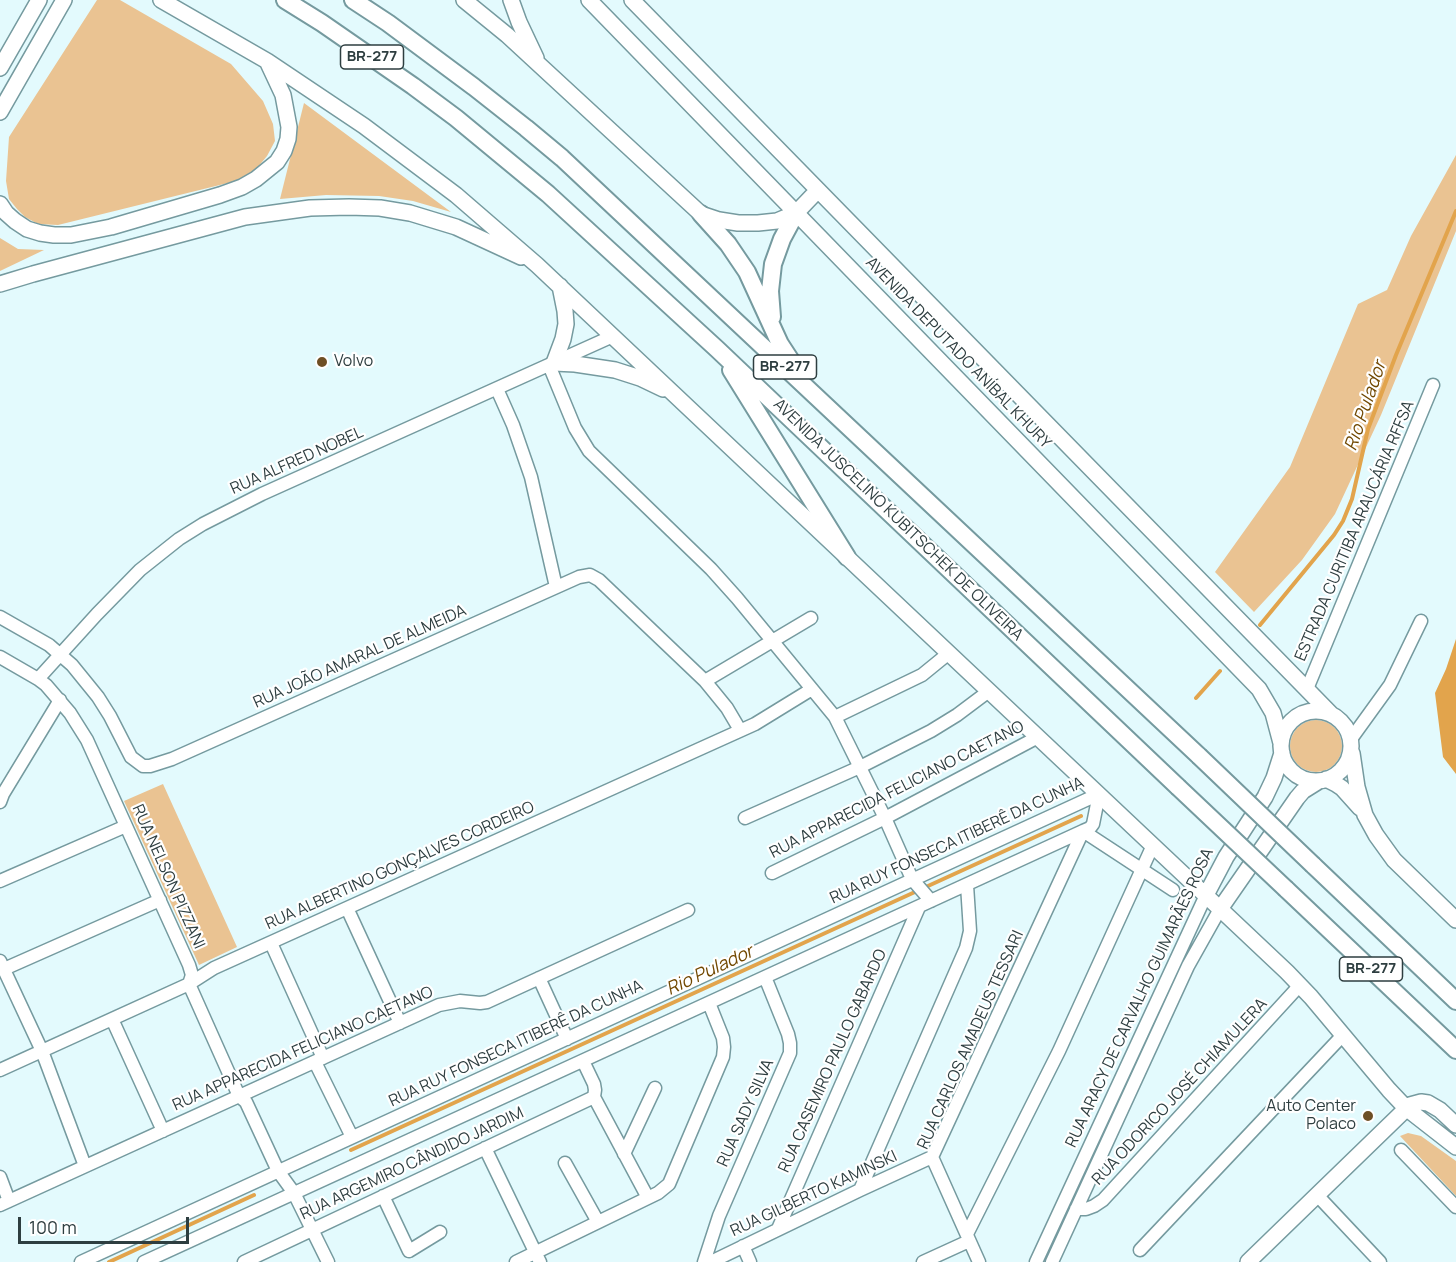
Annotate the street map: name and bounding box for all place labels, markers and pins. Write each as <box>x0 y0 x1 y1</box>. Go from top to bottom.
place label: Volvo <box>334 352 373 372</box>
marker: Volvo <box>315 355 329 369</box>
place label: Auto Center Polaco <box>1266 1097 1356 1135</box>
marker: Auto Center Polaco <box>1361 1109 1375 1123</box>

